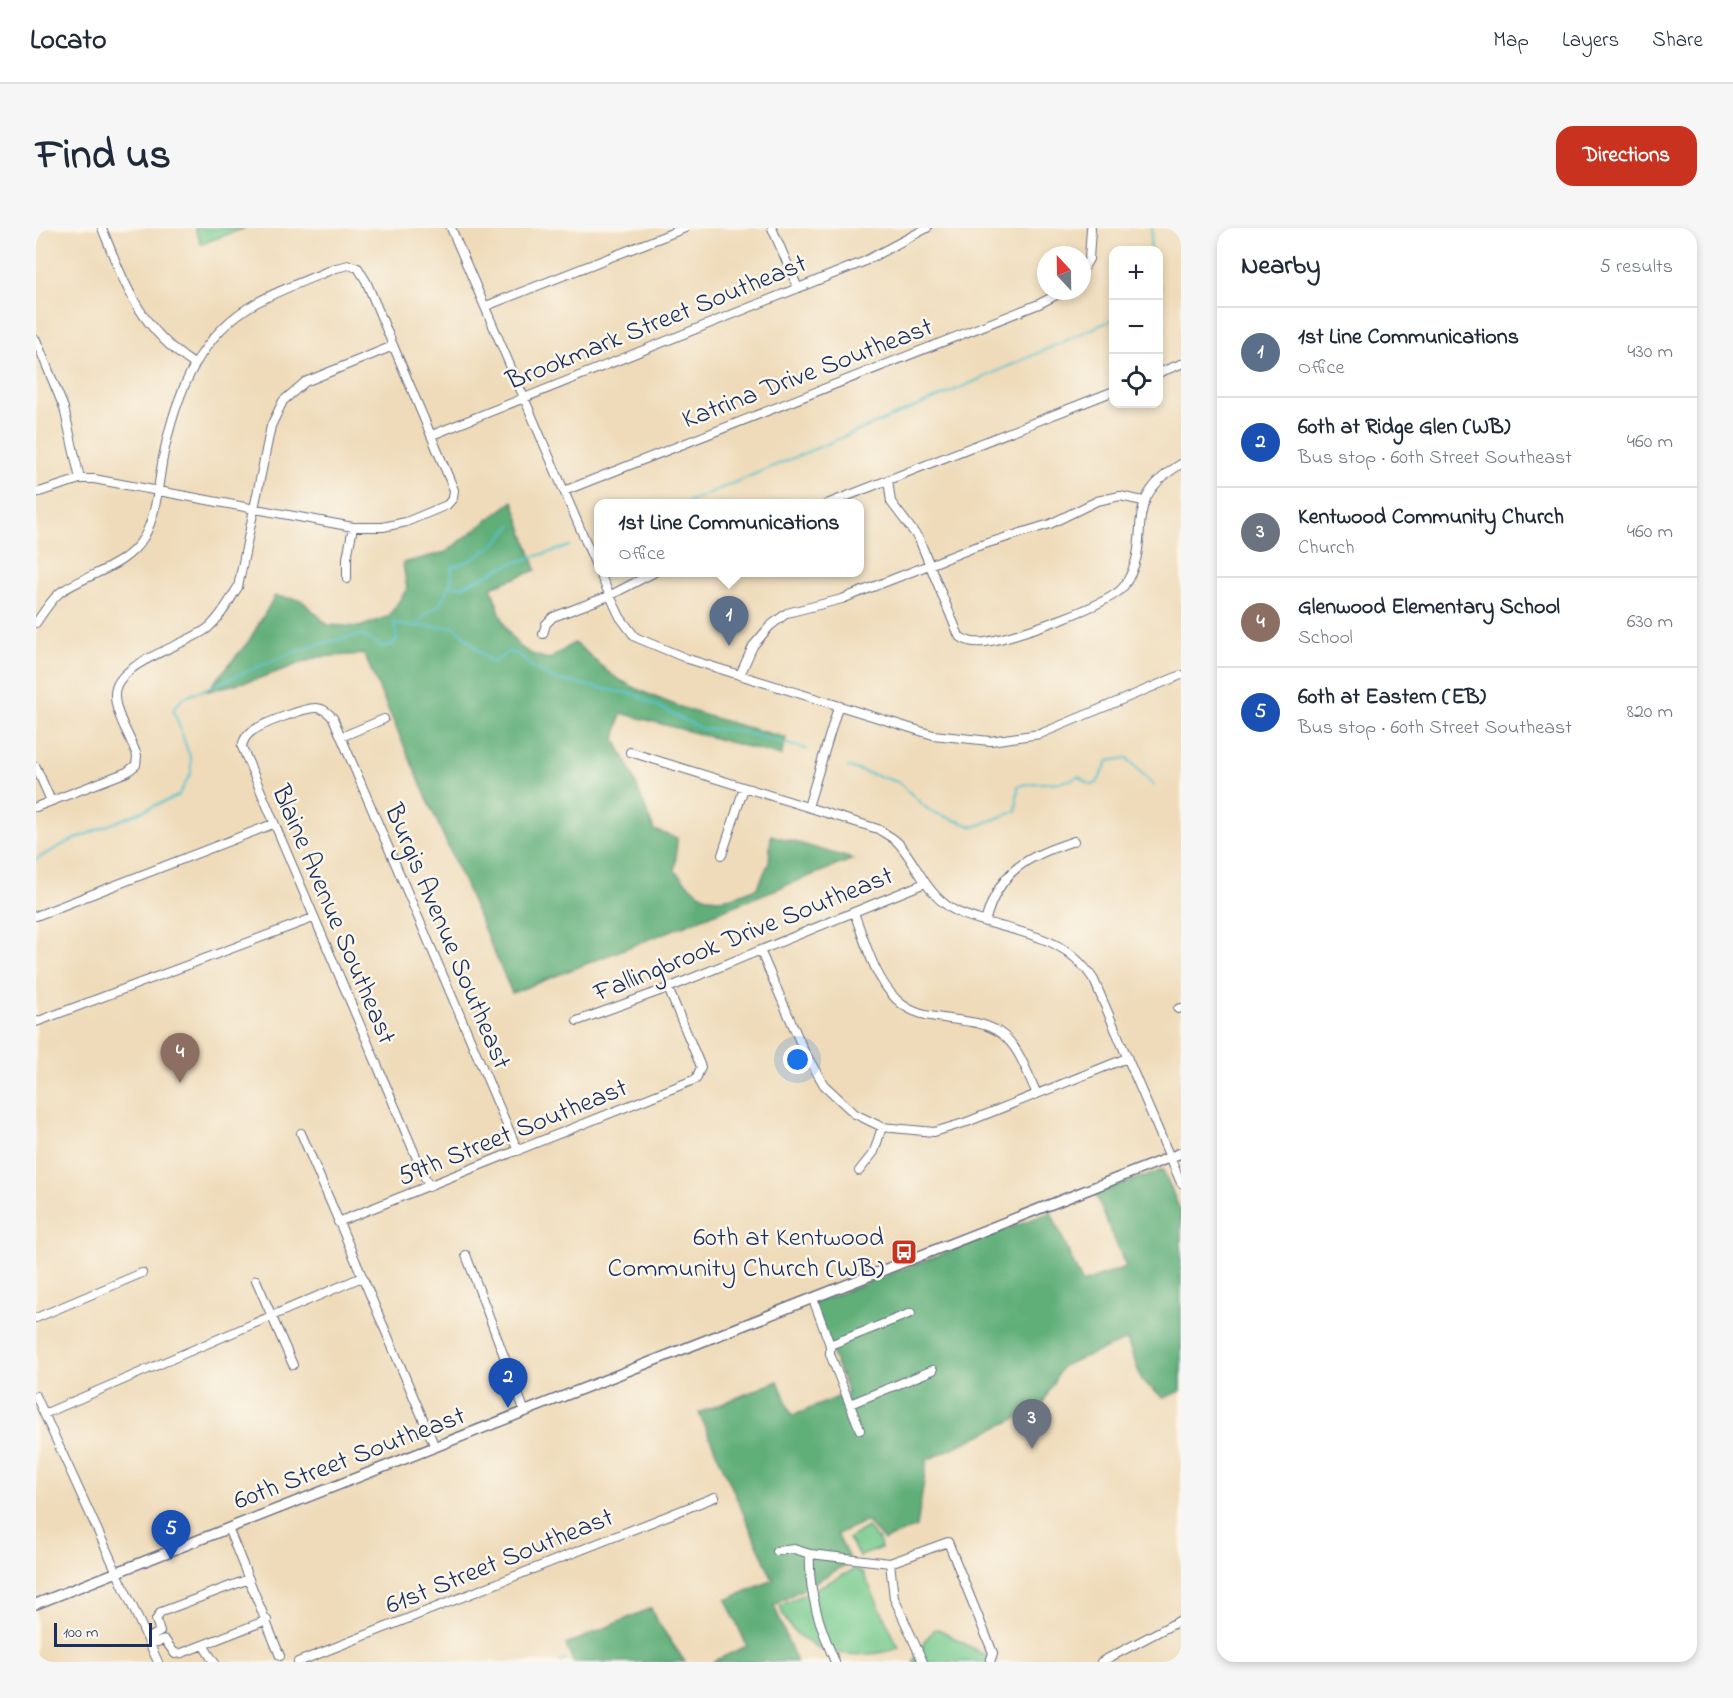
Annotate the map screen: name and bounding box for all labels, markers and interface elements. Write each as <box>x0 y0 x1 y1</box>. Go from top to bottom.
text: Locato <box>30 21 106 62</box>
text: Map <box>1493 26 1529 56</box>
text: Layers <box>1562 26 1619 56</box>
text: Share <box>1652 26 1703 56</box>
text: Find us <box>36 126 171 187</box>
button: Directions <box>1556 126 1697 186</box>
street label: Brookmark Street Southeast <box>500 245 813 402</box>
north arrow <box>1037 246 1091 300</box>
map controls <box>1109 246 1163 408</box>
button: + <box>1109 246 1163 300</box>
text: Nearby <box>1241 248 1320 286</box>
text: 5 results <box>1600 253 1673 282</box>
button: − <box>1109 300 1163 354</box>
street label: Katrina Drive Southeast <box>677 308 939 440</box>
text: 1st Line Communications <box>1298 322 1519 354</box>
text: 1 <box>1257 338 1264 367</box>
text: 430 m <box>1627 338 1673 367</box>
button: locate <box>1109 354 1163 408</box>
text: Office <box>1298 354 1344 383</box>
text: 60th at Ridge Glen (WB) <box>1298 412 1510 444</box>
text: 2 <box>1256 428 1265 457</box>
text: 460 m <box>1627 428 1673 457</box>
text: Bus stop · 60th Street Southeast <box>1298 444 1572 473</box>
popup <box>594 499 864 577</box>
text: Kentwood Community Church <box>1298 502 1564 534</box>
text: 1st Line Communications <box>619 508 839 540</box>
text: 3 <box>1256 518 1265 547</box>
text: 460 m <box>1627 518 1673 547</box>
text: Church <box>1298 534 1354 563</box>
text: Office <box>619 540 665 569</box>
text: Glenwood Elementary School <box>1298 592 1560 624</box>
pin: 1 <box>710 596 748 646</box>
text: 4 <box>1256 608 1265 637</box>
text: 630 m <box>1627 608 1673 637</box>
text: School <box>1298 624 1353 653</box>
text: 60th at Eastern (EB) <box>1298 682 1486 714</box>
text: 5 <box>1255 698 1266 727</box>
text: 820 m <box>1626 698 1673 727</box>
text: Bus stop · 60th Street Southeast <box>1298 714 1572 743</box>
street label: Blaine Avenue Southeast <box>260 778 405 1051</box>
street label: Burgis Avenue Southeast <box>373 797 520 1076</box>
street label: Fallingbrook Drive Southeast <box>587 857 900 1014</box>
pin: 4 <box>160 1034 200 1083</box>
your location <box>783 1045 812 1074</box>
street label: 59th Street Southeast <box>392 1069 634 1197</box>
place label: 60th at Kentwood Community Church (WB) <box>608 1219 884 1289</box>
bus stop icon: 60th at Kentwood Community Church (WB) <box>889 1237 919 1267</box>
pin: 2 <box>488 1358 528 1408</box>
street label: 60th Street Southeast <box>228 1397 471 1521</box>
pin: 3 <box>1012 1400 1052 1449</box>
street label: 61st Street Southeast <box>380 1499 620 1626</box>
pin: 5 <box>152 1510 190 1560</box>
scale bar <box>54 1620 152 1648</box>
text: 100 m <box>63 1621 98 1645</box>

